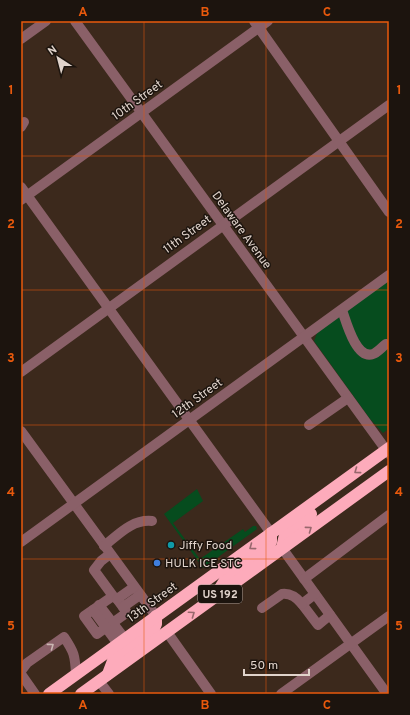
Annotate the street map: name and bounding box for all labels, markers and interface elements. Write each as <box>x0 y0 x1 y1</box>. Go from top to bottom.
text: A <box>78 5 88 21</box>
text: B <box>201 5 210 21</box>
text: C <box>323 5 331 21</box>
north arrow <box>38 38 78 78</box>
text: N <box>45 43 60 59</box>
street label: 10th Street <box>109 77 166 125</box>
text: 1 <box>8 83 14 99</box>
text: 1 <box>396 83 402 99</box>
street label: Delaware Avenue <box>208 189 275 273</box>
street label: 11th Street <box>160 212 215 258</box>
text: 2 <box>7 217 15 233</box>
text: 2 <box>395 217 403 233</box>
text: 3 <box>7 351 15 367</box>
text: 3 <box>395 351 403 367</box>
street label: 12th Street <box>169 375 226 423</box>
one-way arrow <box>355 466 362 473</box>
text: 4 <box>7 485 15 501</box>
text: 4 <box>395 485 403 501</box>
one-way arrow <box>304 527 311 534</box>
place label: Jiffy Food <box>179 538 232 554</box>
marker: Jiffy Food <box>166 540 176 550</box>
one-way arrow <box>249 542 256 550</box>
place label: HULK ICE STC <box>165 556 242 572</box>
marker: HULK ICE STC <box>152 558 162 568</box>
street label: 13th Street <box>124 579 181 626</box>
road number: US 192 <box>198 585 242 603</box>
one-way arrow <box>188 611 195 619</box>
text: 5 <box>7 619 15 635</box>
text: 5 <box>395 619 403 635</box>
one-way arrow <box>46 644 53 651</box>
scale bar <box>244 651 309 677</box>
text: 50 m <box>250 658 278 674</box>
text: A <box>78 698 88 714</box>
text: B <box>201 698 210 714</box>
text: C <box>323 698 331 714</box>

